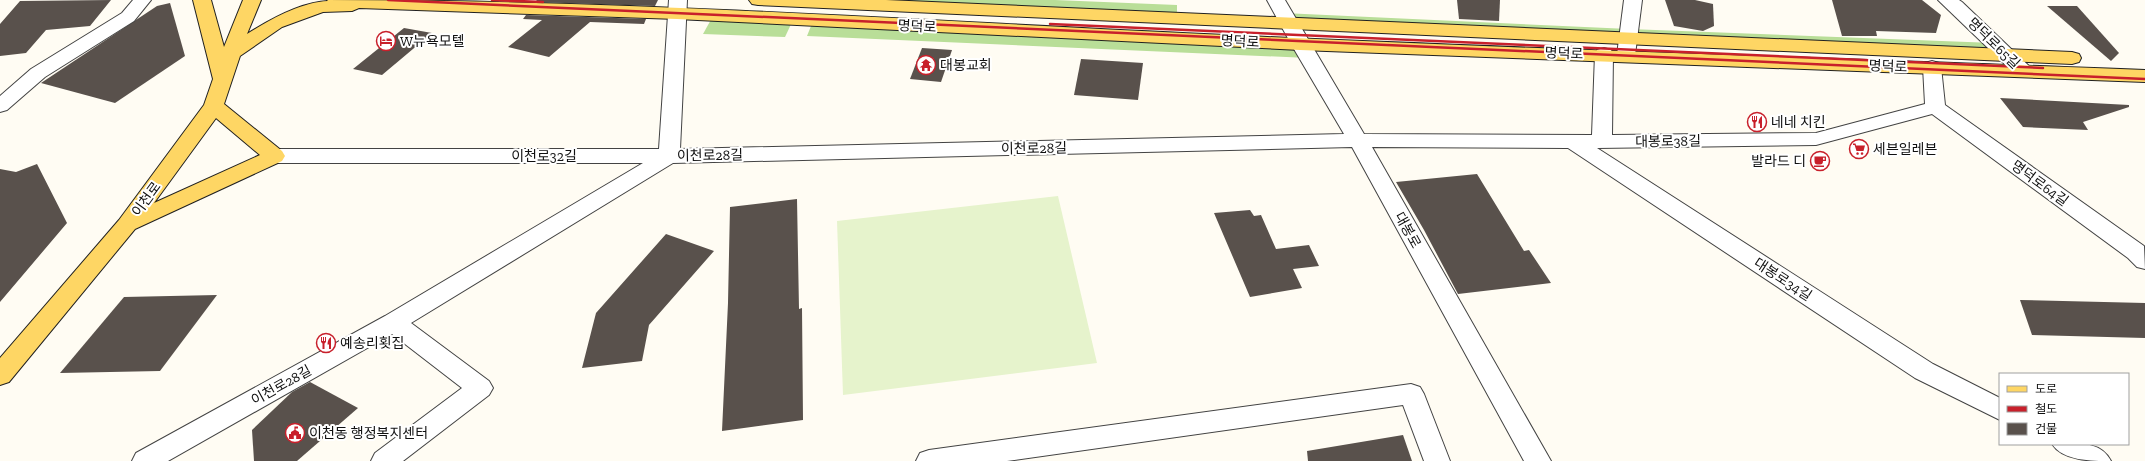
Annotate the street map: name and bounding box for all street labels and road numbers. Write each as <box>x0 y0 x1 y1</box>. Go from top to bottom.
street label: 명덕로65길 <box>1964 14 2023 72</box>
street label: 명덕로 <box>897 17 937 36</box>
street label: 명덕로 <box>1220 32 1260 51</box>
street label: 명덕로 <box>1544 44 1584 63</box>
street label: 명덕로 <box>1868 57 1908 76</box>
street label: 대봉로38길 <box>1635 132 1701 151</box>
street label: 이천로28길 <box>1001 139 1067 158</box>
street label: 이천로28길 <box>677 146 743 165</box>
street label: 이천로32길 <box>511 148 577 165</box>
street label: 명덕로64길 <box>2008 157 2072 210</box>
street label: 이천로 <box>128 179 165 220</box>
street label: 대봉로 <box>1391 209 1424 251</box>
street label: 대봉로34길 <box>1750 254 1815 304</box>
street label: 이천로28길 <box>248 362 314 409</box>

